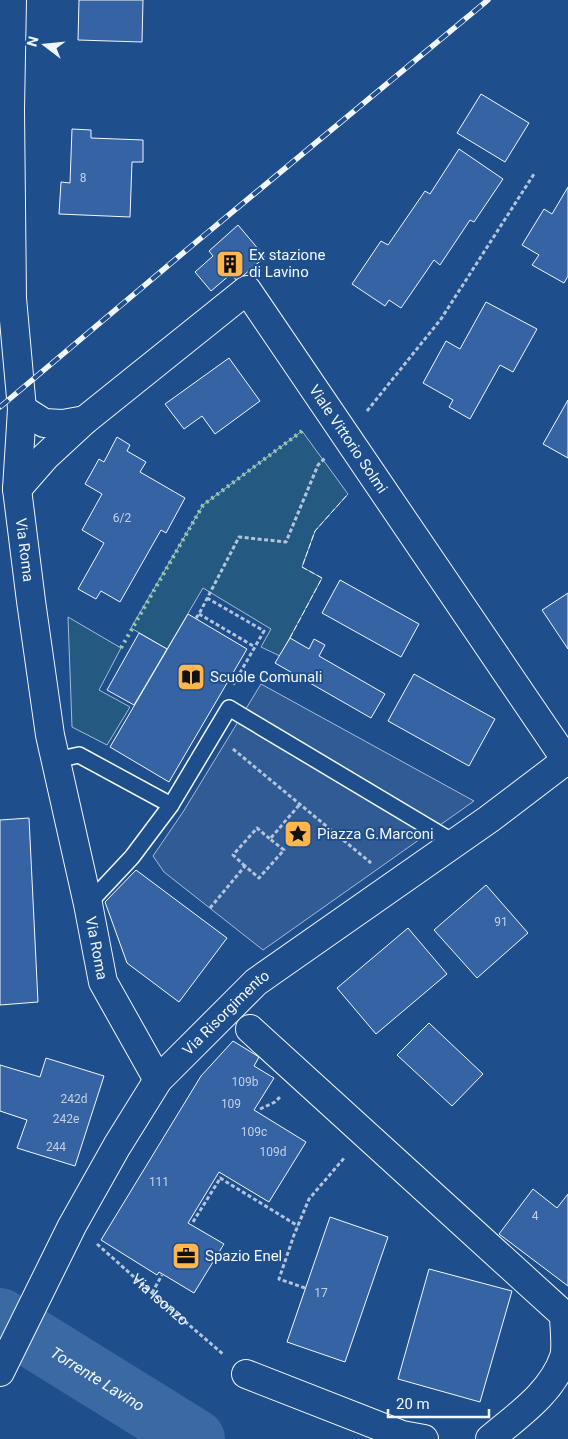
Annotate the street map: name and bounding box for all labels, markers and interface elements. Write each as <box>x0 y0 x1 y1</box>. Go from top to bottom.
north arrow <box>20 20 70 70</box>
text: N <box>23 34 42 48</box>
house number: 8 <box>80 171 87 185</box>
place label: Ex stazione di Lavino <box>249 246 325 281</box>
building icon: Ex stazione di Lavino <box>215 249 245 279</box>
street label: Viale Vittorio Solmi <box>305 381 391 497</box>
house number: 6/2 <box>113 511 131 525</box>
street label: Via Roma <box>12 517 38 583</box>
library icon: Scuole Comunali <box>176 662 206 692</box>
place label: Scuole Comunali <box>210 668 322 686</box>
place icon: Piazza G.Marconi <box>283 819 313 849</box>
place label: Piazza G.Marconi <box>317 825 434 843</box>
street label: Via Roma <box>82 915 111 981</box>
house number: 91 <box>494 915 508 929</box>
street label: Via Risorgimento <box>179 966 273 1059</box>
house number: 109b <box>232 1075 259 1089</box>
house number: 242d <box>61 1092 88 1106</box>
house number: 109 <box>221 1097 241 1111</box>
house number: 242e <box>53 1112 79 1126</box>
house number: 109c <box>241 1125 267 1139</box>
house number: 244 <box>46 1140 66 1154</box>
house number: 109d <box>260 1145 287 1159</box>
house number: 111 <box>149 1175 169 1189</box>
house number: 4 <box>532 1209 539 1223</box>
office icon: Spazio Enel <box>171 1241 201 1271</box>
place label: Spazio Enel <box>205 1247 282 1265</box>
street label: Via Isonzo <box>128 1270 192 1329</box>
house number: 17 <box>314 1286 328 1300</box>
water label: Torrente Lavino <box>47 1342 148 1415</box>
scale bar <box>388 1386 489 1418</box>
text: 20 m <box>396 1395 430 1413</box>

